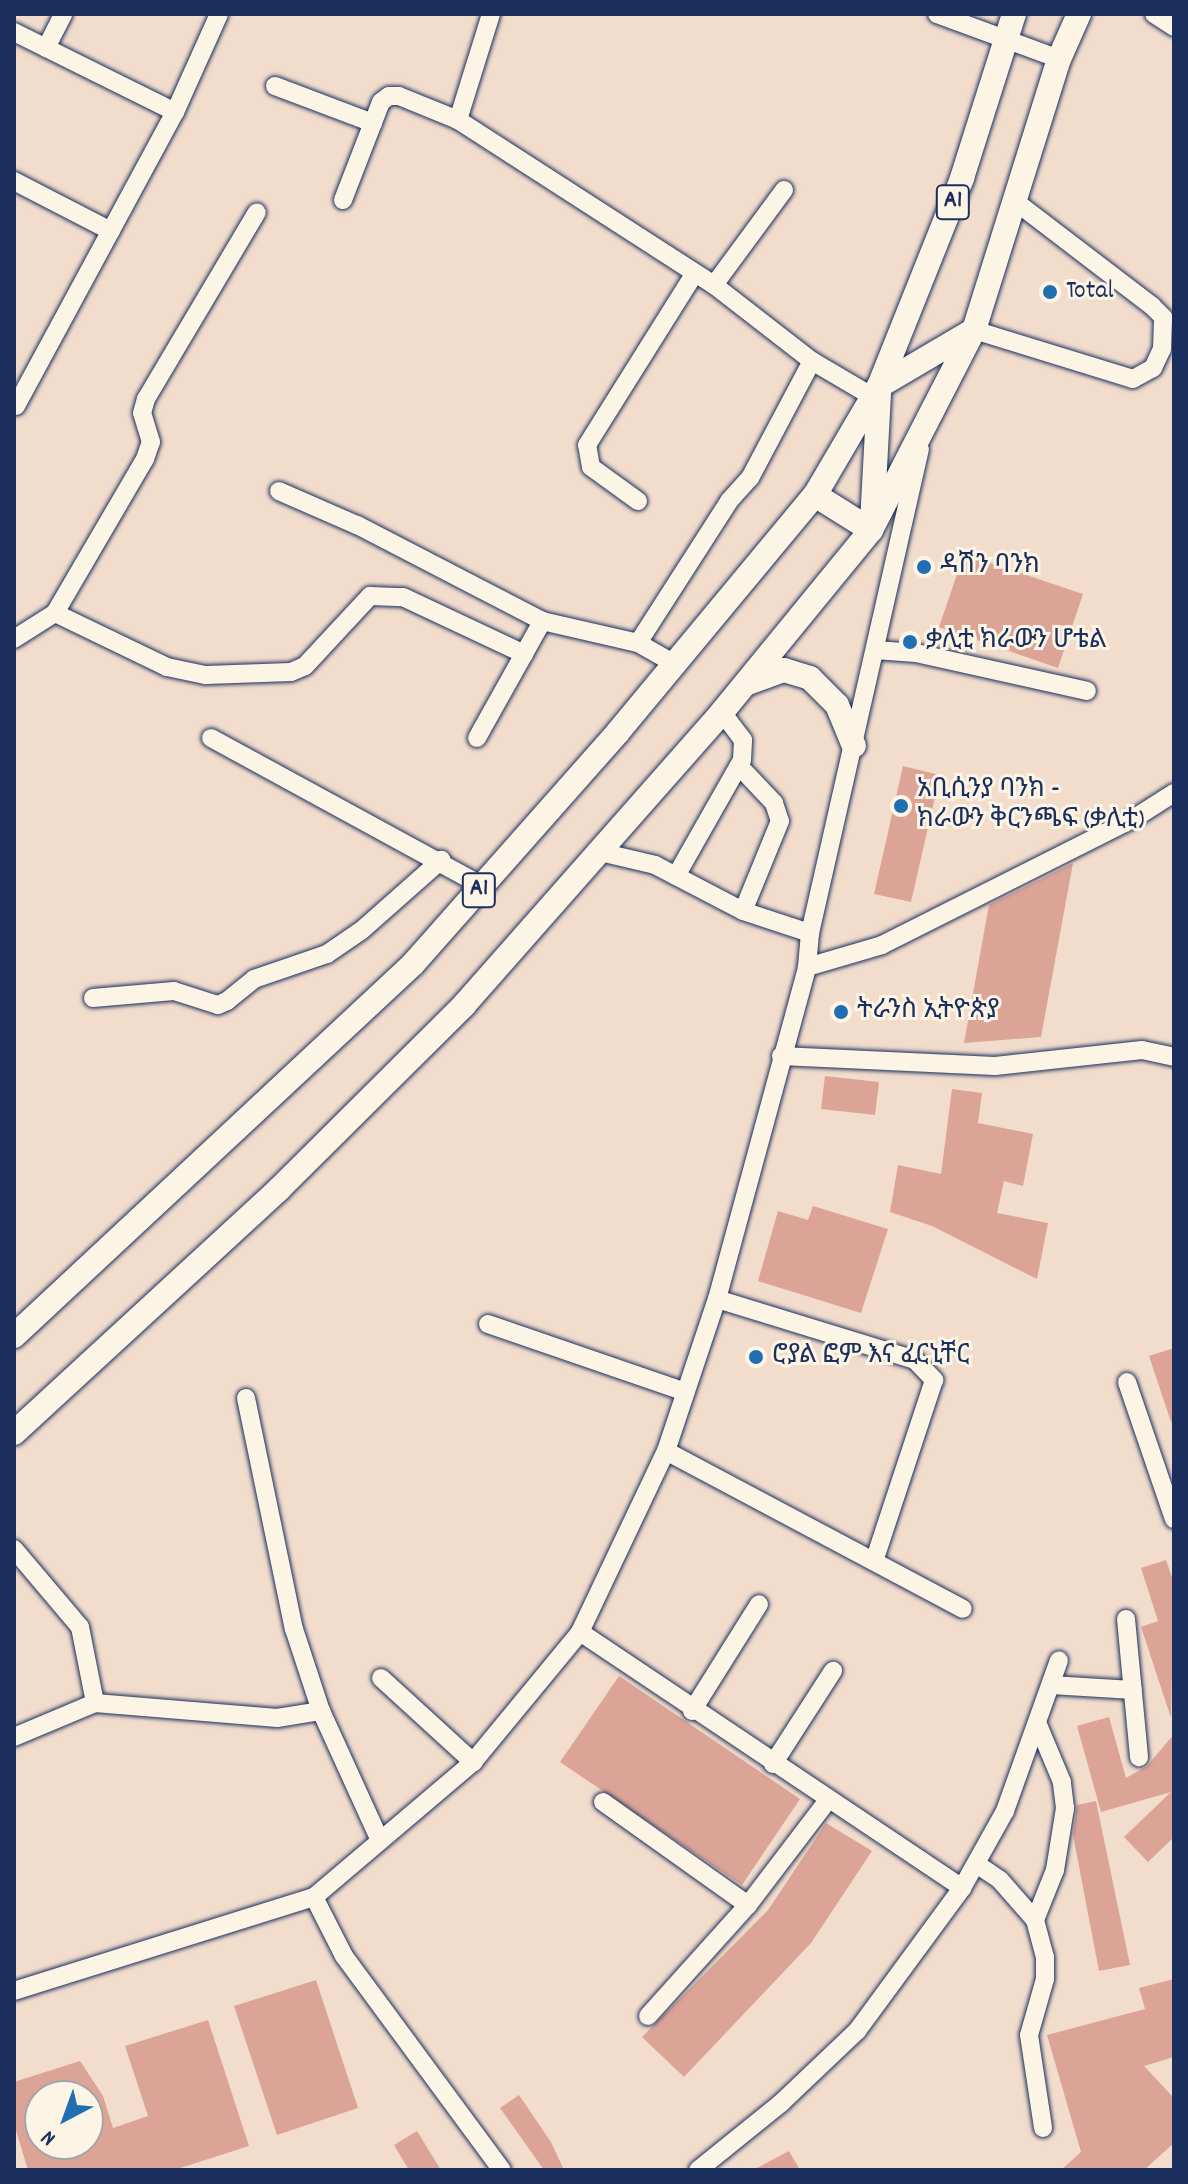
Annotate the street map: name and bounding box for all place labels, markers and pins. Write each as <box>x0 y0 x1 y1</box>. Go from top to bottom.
place label: Total <box>1066 276 1114 308</box>
marker: Total <box>1041 283 1059 301</box>
place label: ዳሽን ባንክ <box>940 551 1040 583</box>
marker: ዳሽን ባንክ <box>915 558 933 576</box>
place label: ቃሊቲ ክራውን ሆቴል <box>926 626 1107 658</box>
marker: ቃሊቲ ክራውን ሆቴል <box>901 633 919 651</box>
place label: አቢሲንያ ባንክ - ክራውን ቅርንጫፍ (ቃሊቲ) <box>917 775 1145 836</box>
marker: አቢሲንያ ባንክ - ክራውን ቅርንጫፍ (ቃሊቲ) <box>892 797 910 815</box>
place label: ትራንስ ኢትዮጵያ <box>857 996 1000 1028</box>
marker: ትራንስ ኢትዮጵያ <box>832 1003 850 1021</box>
place label: ሮያል ፎም እና ፈርኒቸር <box>772 1341 970 1373</box>
marker: ሮያል ፎም እና ፈርኒቸር <box>747 1348 765 1366</box>

